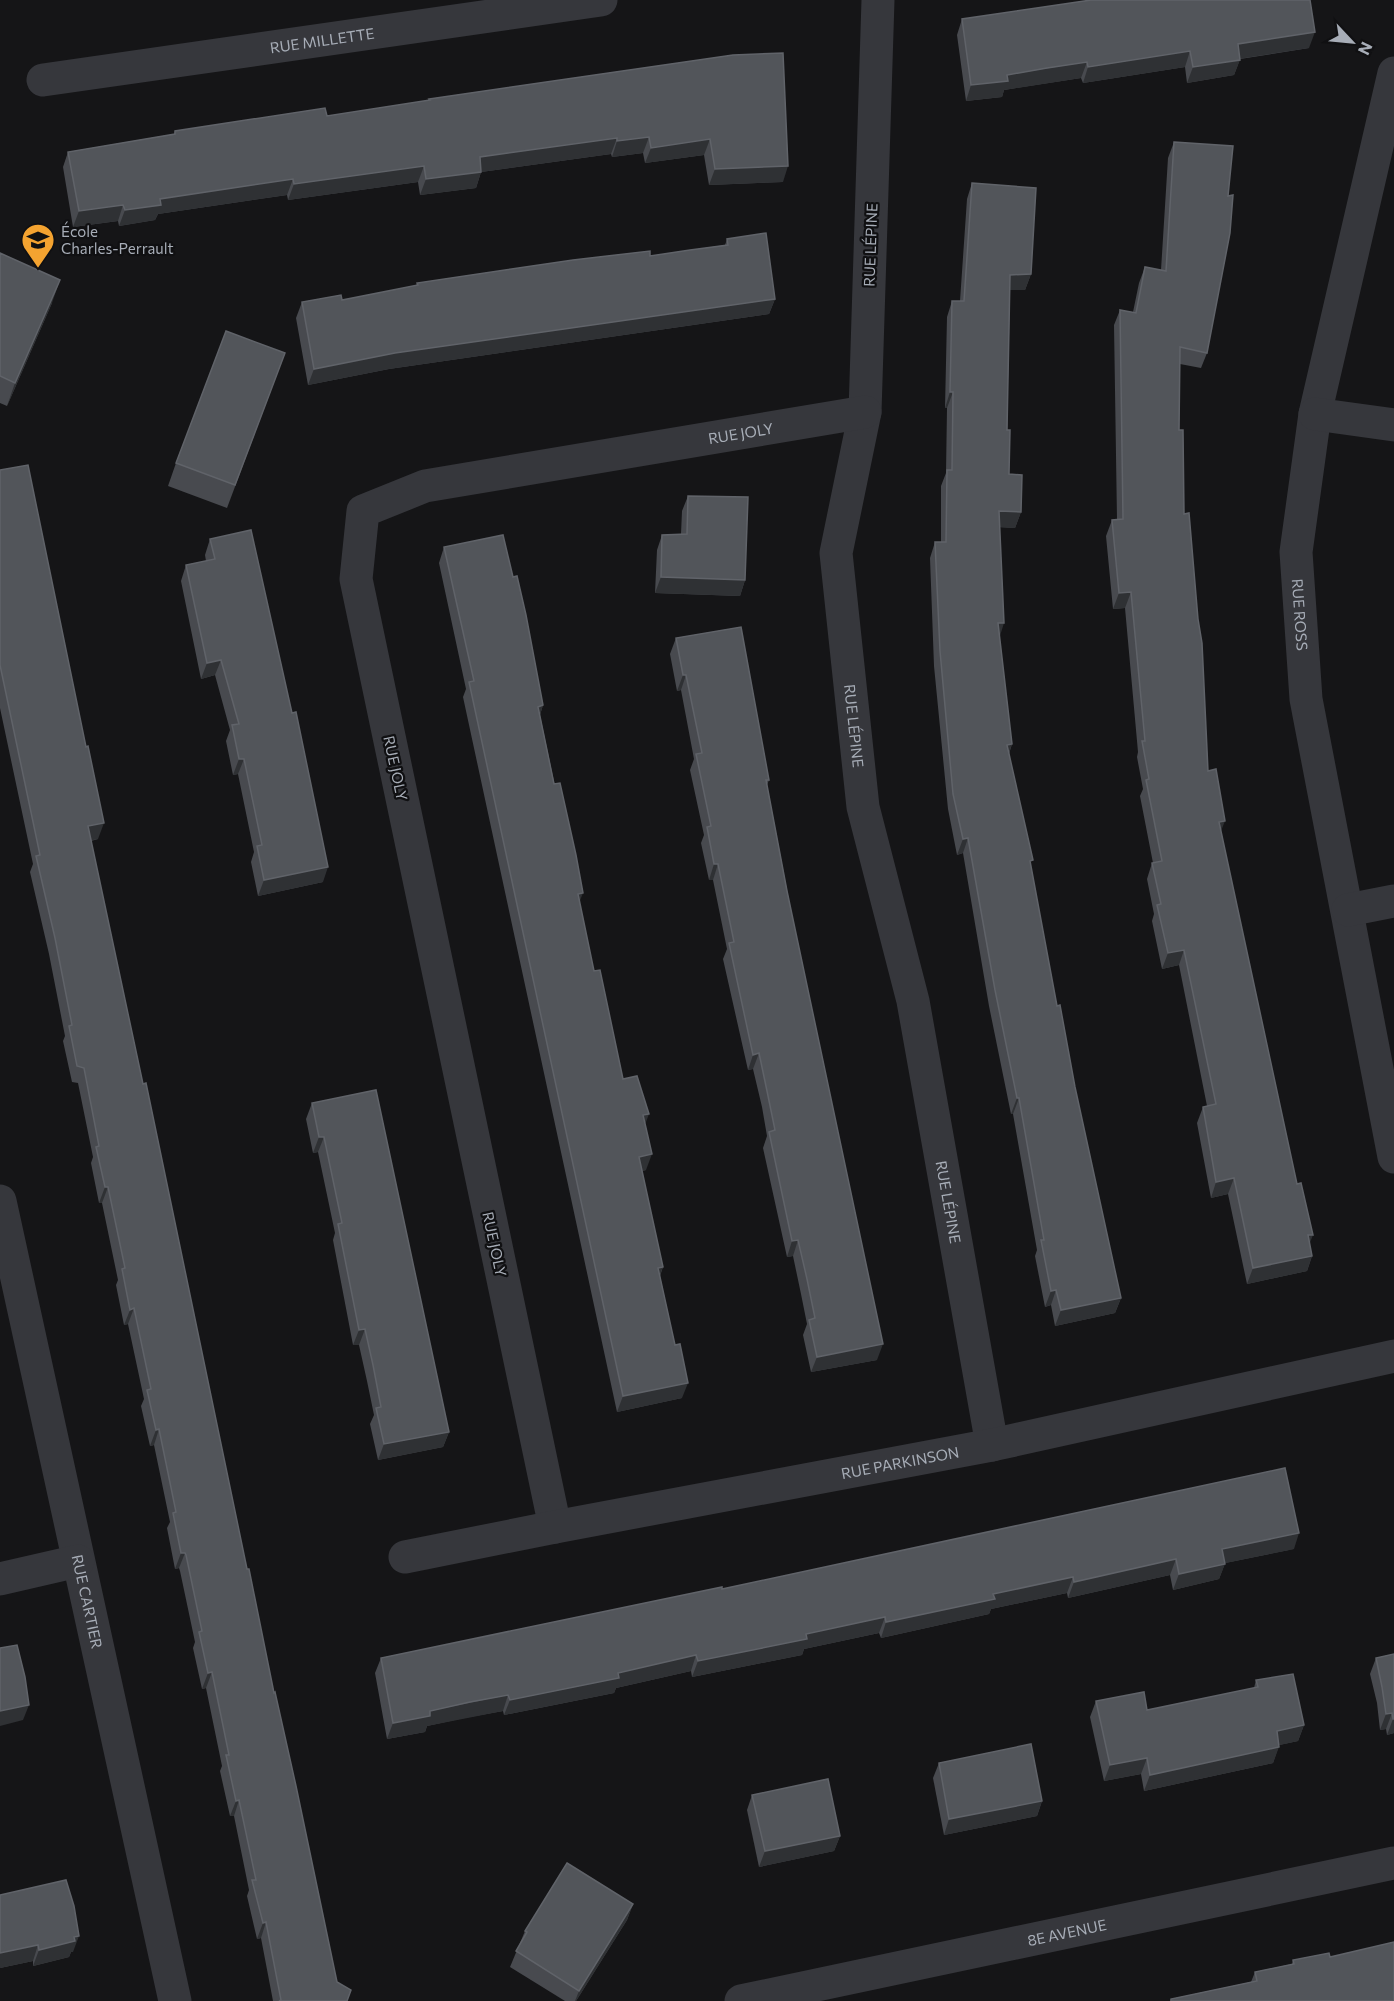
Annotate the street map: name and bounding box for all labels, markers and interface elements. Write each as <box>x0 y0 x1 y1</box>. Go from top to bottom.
north arrow <box>1322 12 1382 72</box>
street label: RUE MILLETTE <box>269 24 376 56</box>
text: N <box>1355 39 1377 58</box>
street label: RUE LÉPINE <box>859 203 880 287</box>
place label: École Charles-Perrault <box>61 221 174 257</box>
school or university icon: École Charles-Perrault <box>20 222 56 269</box>
street label: RUE JOLY <box>707 419 775 447</box>
street label: RUE ROSS <box>1289 578 1312 651</box>
street label: RUE LÉPINE <box>841 683 868 769</box>
street label: RUE JOLY <box>380 734 412 802</box>
street label: RUE LÉPINE <box>933 1159 965 1245</box>
street label: RUE JOLY <box>479 1210 511 1278</box>
street label: RUE PARKINSON <box>840 1442 960 1482</box>
street label: RUE CARTIER <box>69 1553 107 1650</box>
street label: 8E AVENUE <box>1026 1915 1108 1949</box>

